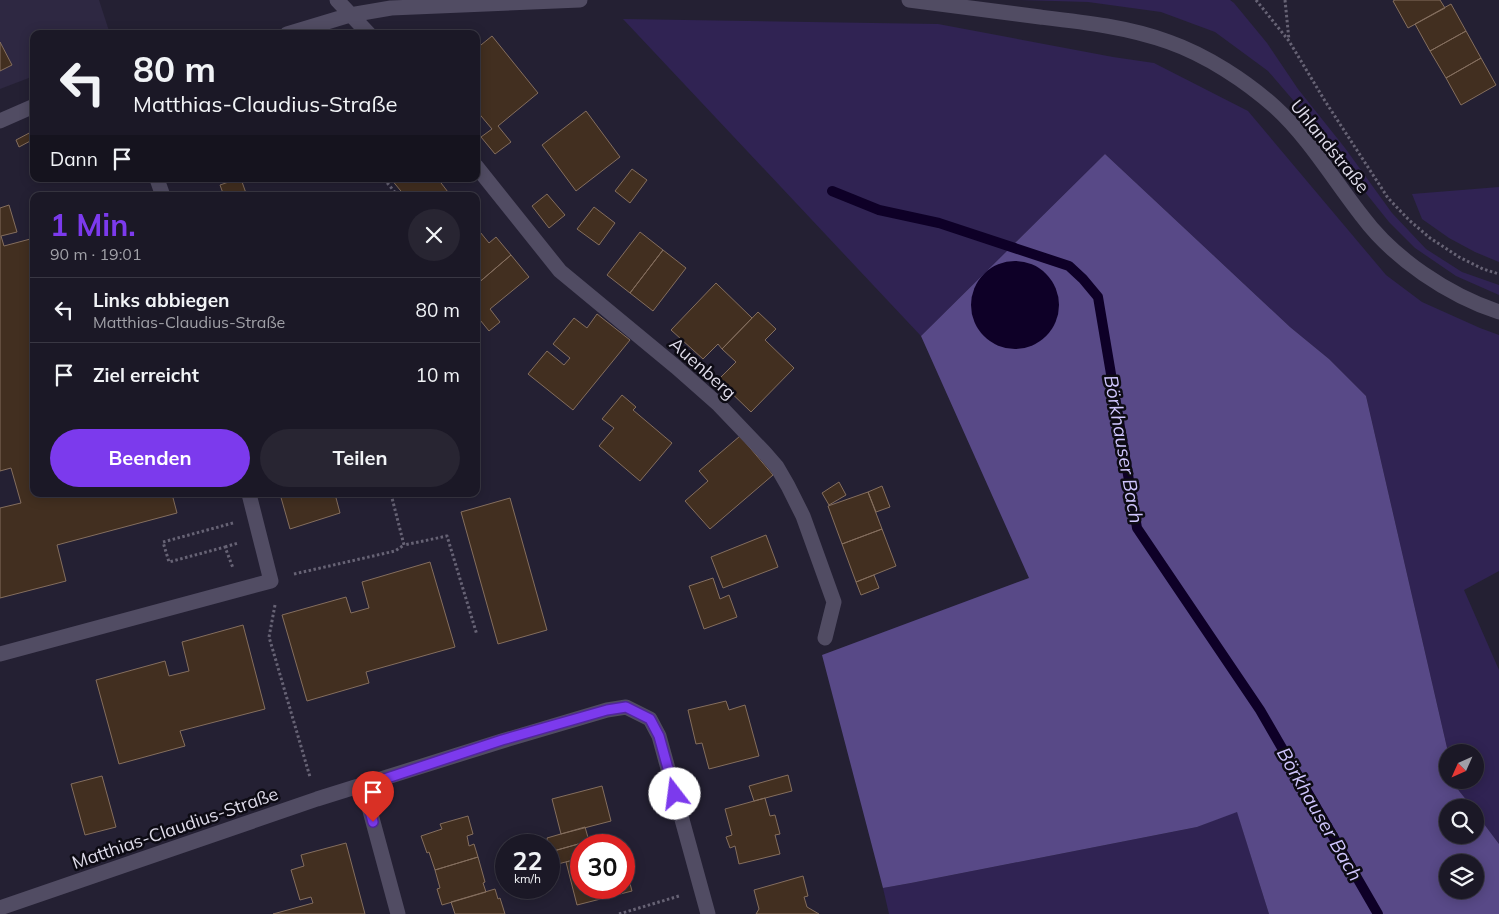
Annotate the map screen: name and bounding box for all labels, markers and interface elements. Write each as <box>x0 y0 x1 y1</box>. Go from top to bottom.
text: 80 m <box>133 47 216 91</box>
icon: left <box>50 50 115 115</box>
text: Matthias-Claudius-Straße <box>133 90 397 118</box>
street label: Uhlandstraße <box>1285 95 1375 197</box>
icon: arrive <box>108 145 136 173</box>
text: Dann <box>50 147 98 171</box>
text: 1 Min. <box>50 206 136 244</box>
button: close <box>408 209 460 261</box>
text: 90 m · 19:01 <box>50 244 142 264</box>
text: Links abbiegen <box>93 288 230 312</box>
icon: left <box>50 296 78 324</box>
text: 80 m <box>416 298 460 322</box>
text: Matthias-Claudius-Straße <box>93 312 285 332</box>
street label: Auenberg <box>665 332 741 404</box>
icon: arrive <box>50 361 78 389</box>
text: Ziel erreicht <box>93 363 199 387</box>
text: 10 m <box>416 363 460 387</box>
water label: Börkhauser Bach <box>1099 373 1149 525</box>
button: Beenden <box>50 429 250 487</box>
button: Teilen <box>260 429 460 487</box>
water label: Börkhauser Bach <box>1272 743 1368 885</box>
north arrow <box>1439 744 1484 789</box>
map controls <box>1439 744 1484 899</box>
position arrow <box>648 767 700 819</box>
pin <box>352 771 394 822</box>
icon: arrive <box>359 778 387 806</box>
street label: Matthias-Claudius-Straße <box>69 782 281 874</box>
button: search <box>1439 799 1484 844</box>
speed limit sign: 30 <box>570 834 635 899</box>
text: 22 <box>512 845 543 876</box>
button: layers <box>1439 854 1484 899</box>
text: km/h <box>514 871 541 886</box>

